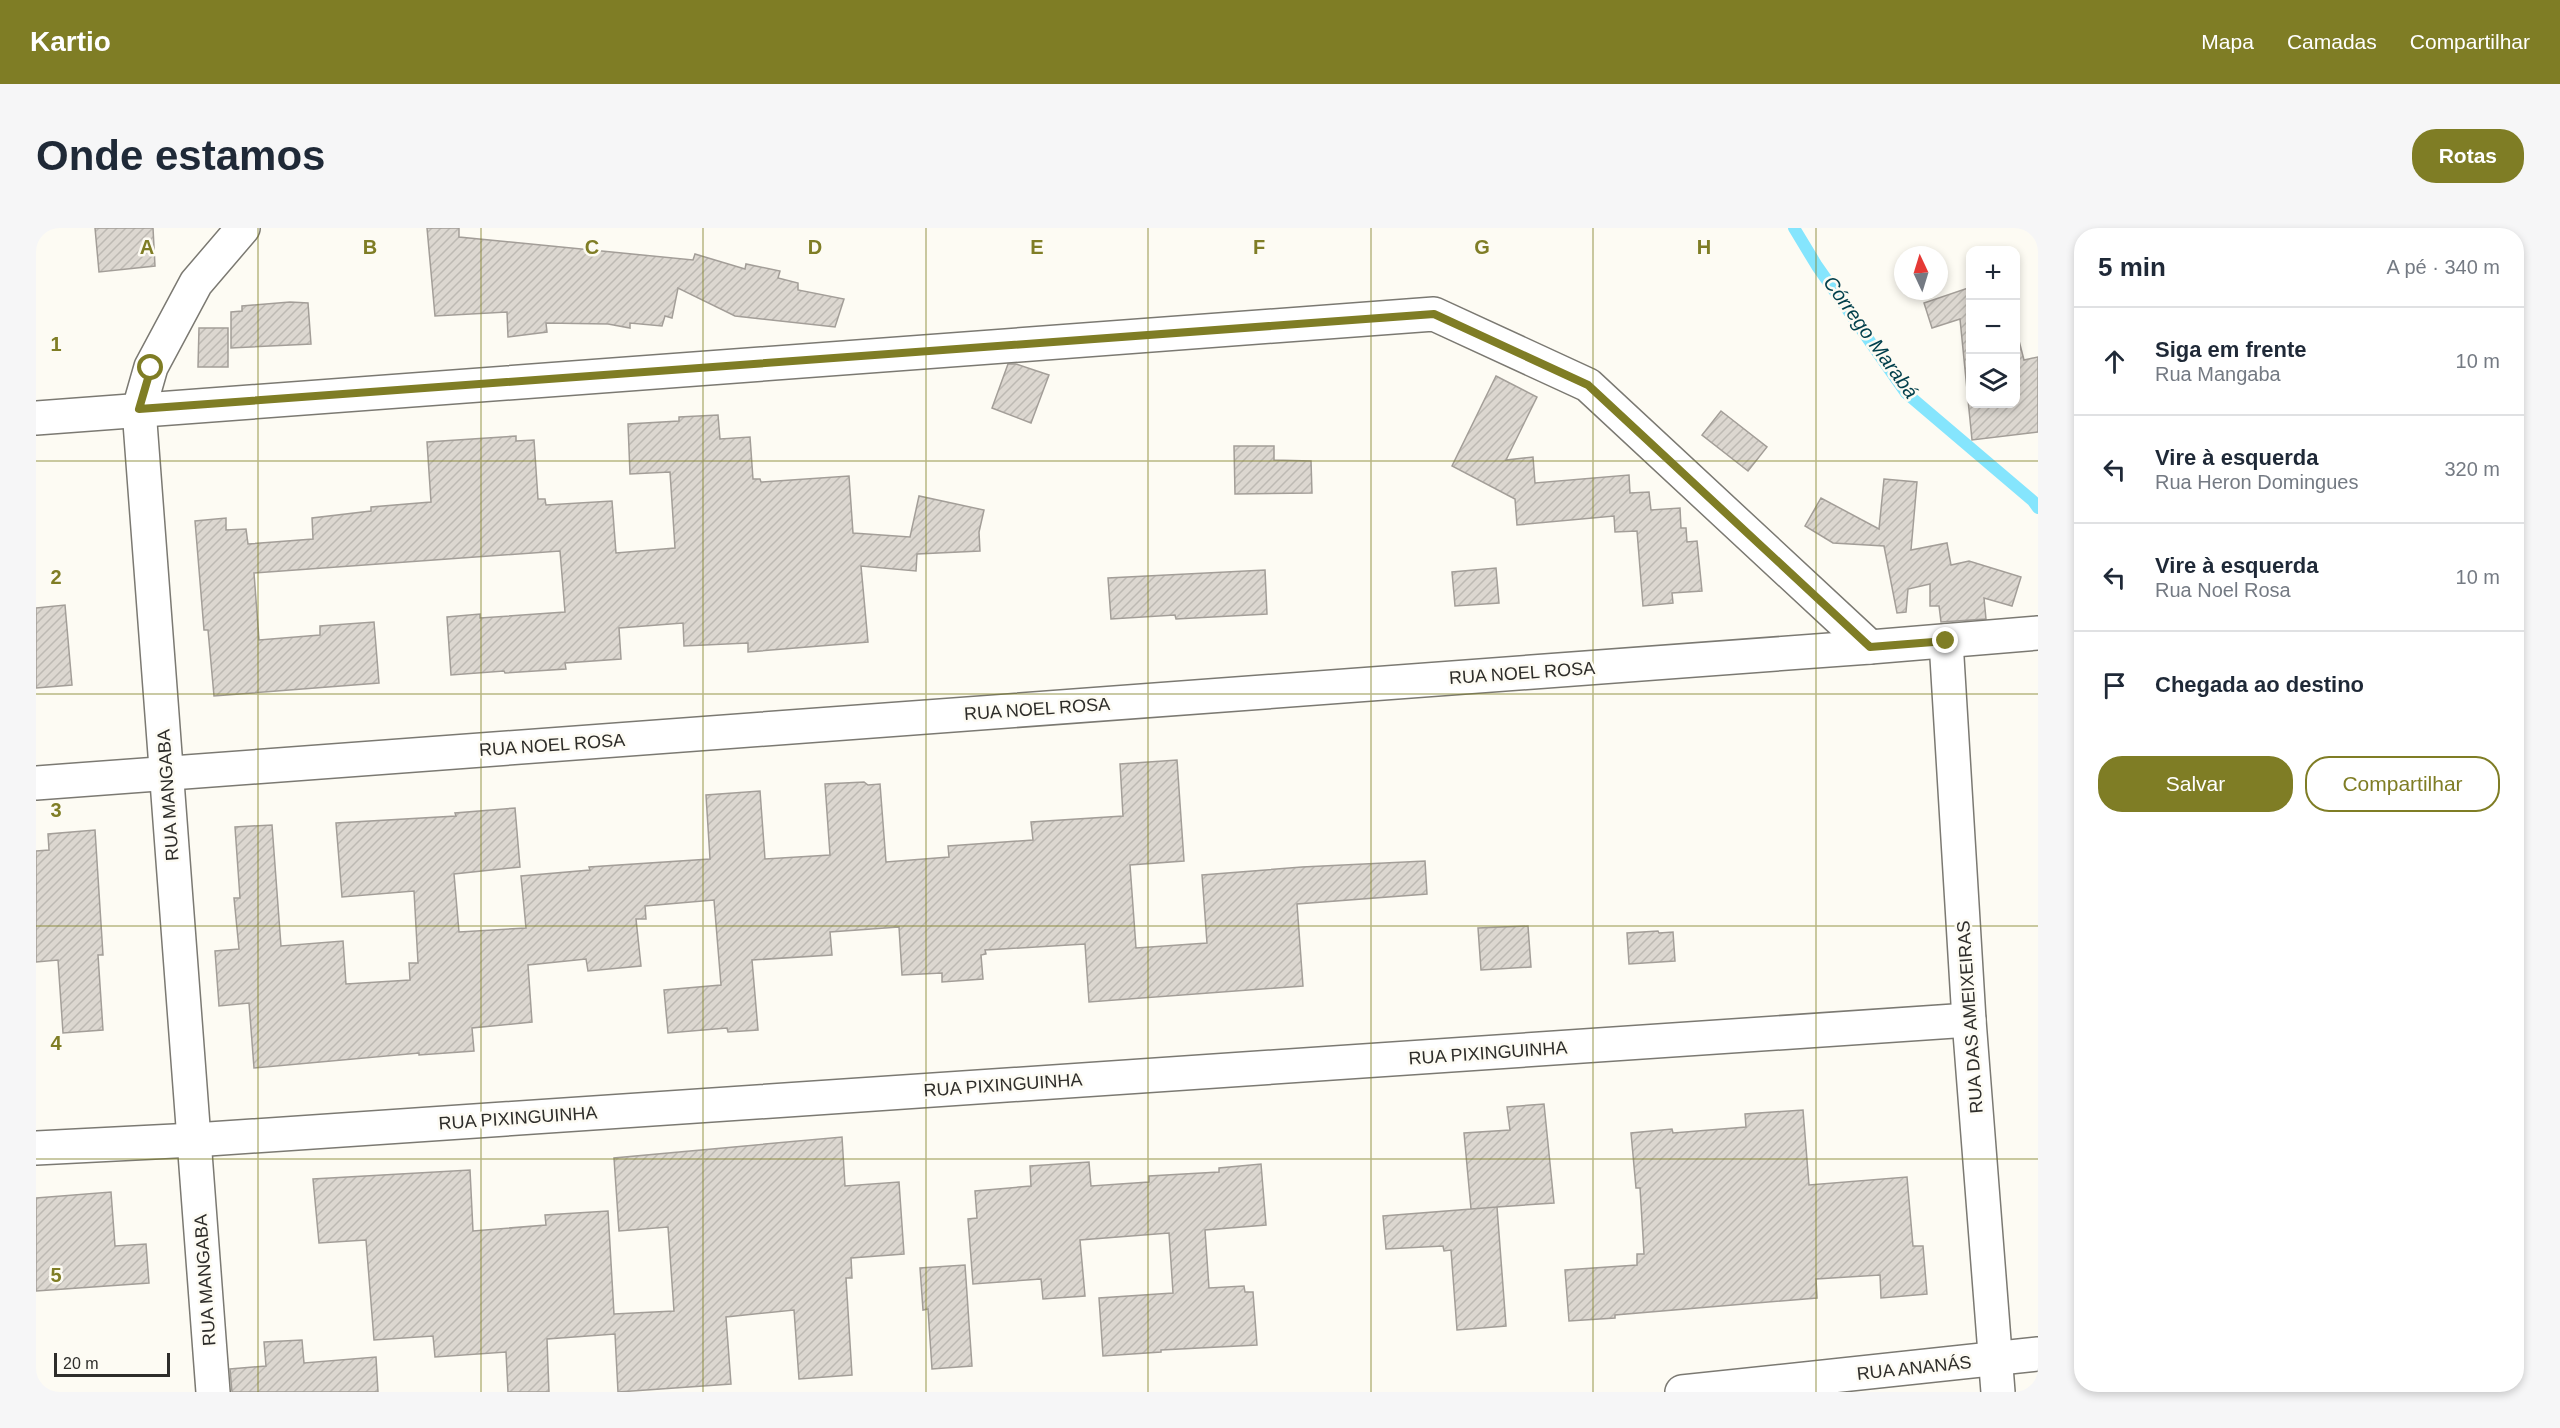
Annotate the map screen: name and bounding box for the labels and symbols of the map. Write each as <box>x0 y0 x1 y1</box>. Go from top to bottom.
text: A <box>140 236 154 258</box>
text: B <box>363 236 377 258</box>
text: C <box>585 236 599 258</box>
text: D <box>808 236 822 258</box>
text: E <box>1030 236 1044 258</box>
text: F <box>1253 236 1265 258</box>
text: G <box>1474 236 1490 258</box>
text: H <box>1697 236 1711 258</box>
north arrow <box>1894 246 1948 300</box>
water label: Córrego Marabá <box>1819 272 1923 402</box>
text: 1 <box>50 333 62 355</box>
route start <box>137 354 163 380</box>
text: 2 <box>50 566 62 588</box>
route end <box>1932 627 1958 653</box>
street label: RUA NOEL ROSA <box>1448 658 1596 688</box>
street label: RUA NOEL ROSA <box>963 694 1111 724</box>
street label: RUA MANGABA <box>153 728 183 862</box>
street label: RUA NOEL ROSA <box>478 730 626 760</box>
text: 3 <box>50 799 62 821</box>
street label: RUA DAS AMEIXEIRAS <box>1953 920 1987 1114</box>
text: 4 <box>50 1032 62 1054</box>
street label: RUA PIXINGUINHA <box>1408 1037 1568 1069</box>
street label: RUA PIXINGUINHA <box>923 1069 1083 1101</box>
street label: RUA PIXINGUINHA <box>438 1102 598 1134</box>
street label: RUA MANGABA <box>190 1213 220 1347</box>
text: 5 <box>50 1264 62 1286</box>
scale bar <box>54 1350 170 1378</box>
street label: RUA ANANÁS <box>1856 1352 1972 1384</box>

